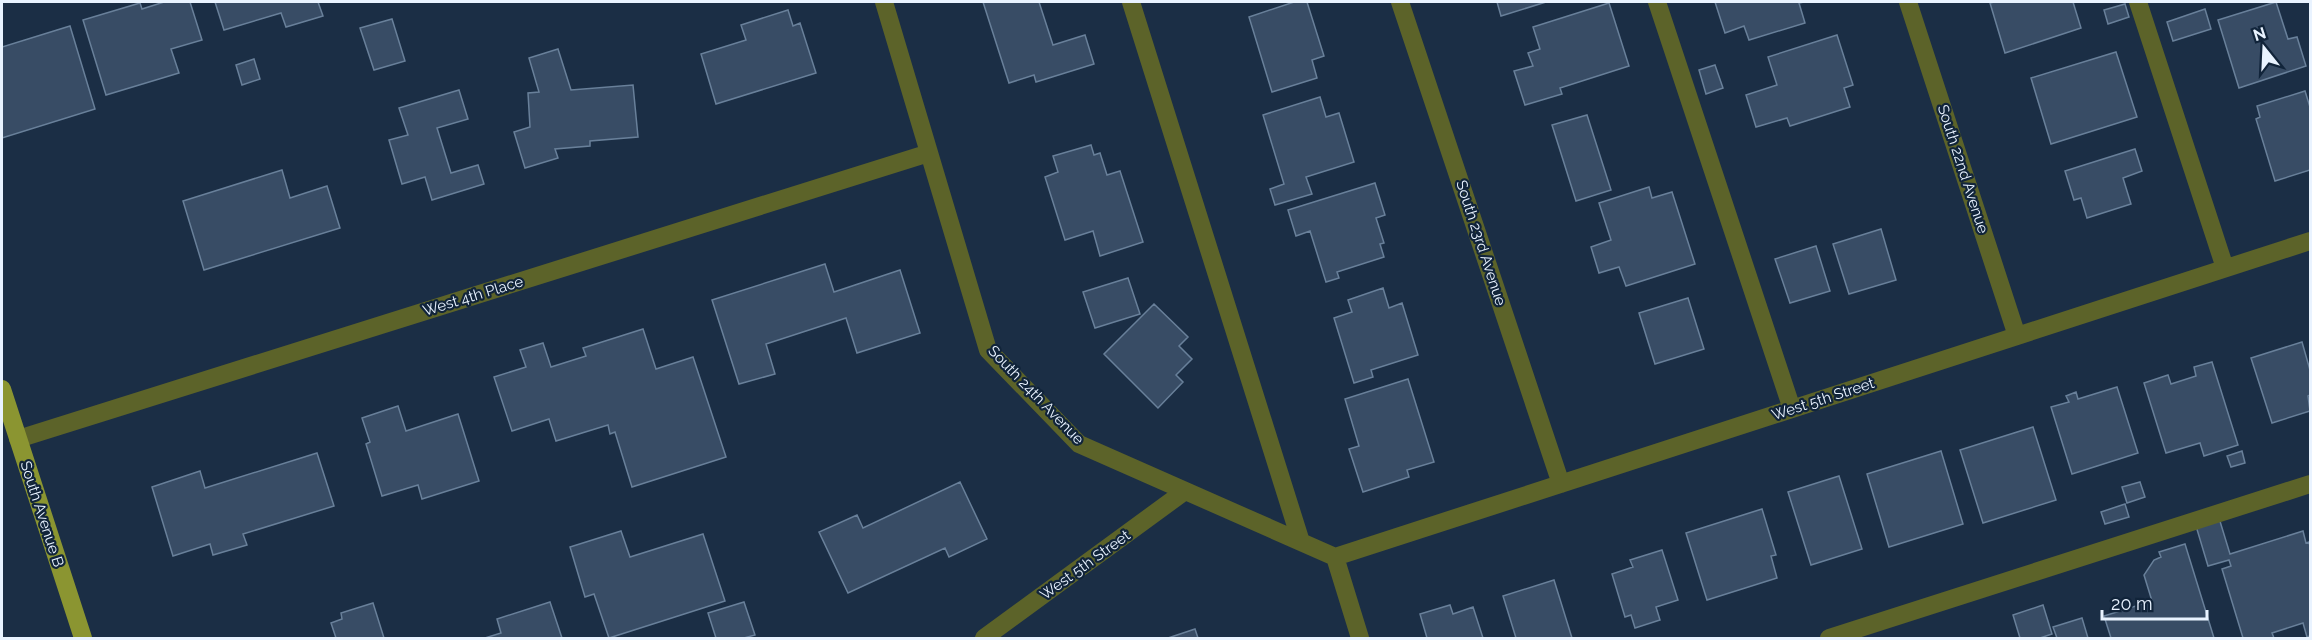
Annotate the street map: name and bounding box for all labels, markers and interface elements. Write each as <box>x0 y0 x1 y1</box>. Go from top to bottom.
north arrow <box>2234 18 2294 78</box>
text: N <box>2251 23 2268 45</box>
street label: South 22nd Avenue <box>1934 102 1992 236</box>
street label: South 23rd Avenue <box>1452 178 1510 308</box>
street label: West 4th Place <box>421 272 526 320</box>
street label: South 24th Avenue <box>984 342 1088 448</box>
street label: West 5th Street <box>1769 374 1877 424</box>
street label: South Avenue B <box>16 459 68 569</box>
street label: West 5th Street <box>1036 526 1134 604</box>
scale bar <box>2102 583 2207 621</box>
text: 20 m <box>2111 593 2153 614</box>

